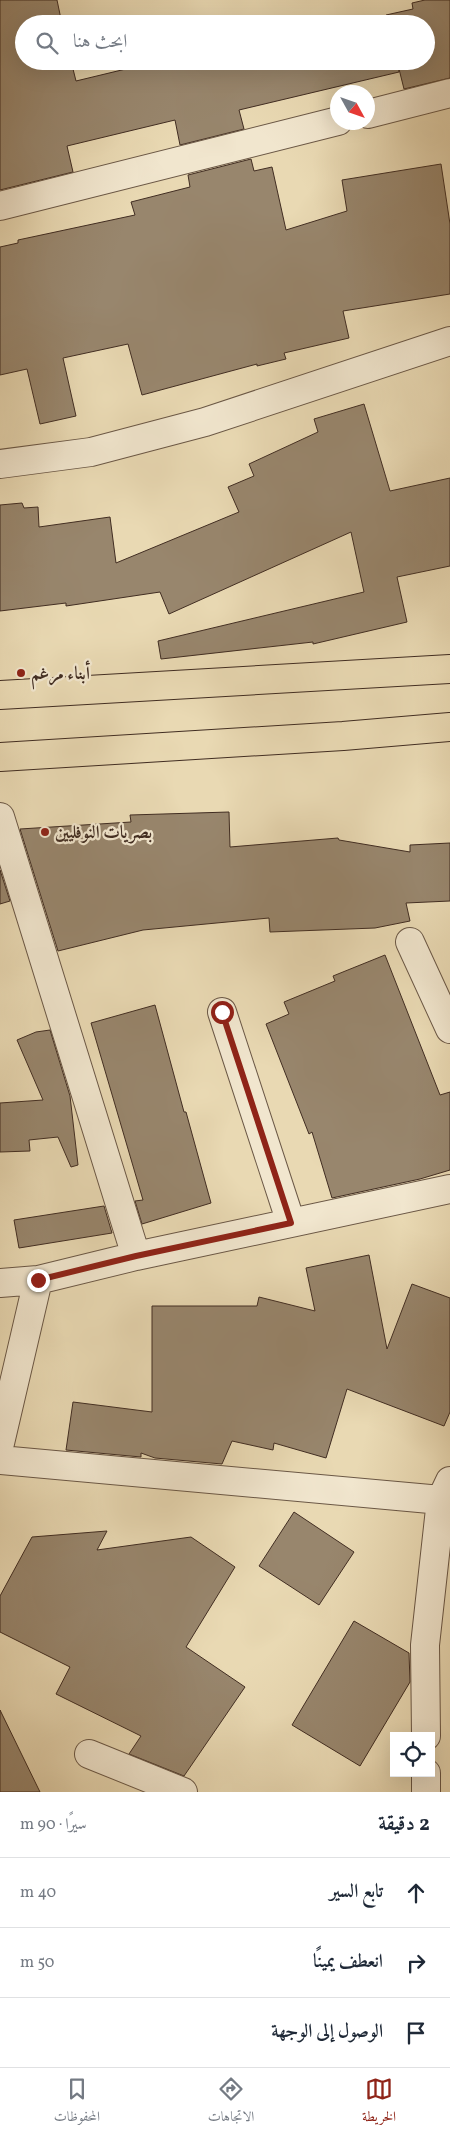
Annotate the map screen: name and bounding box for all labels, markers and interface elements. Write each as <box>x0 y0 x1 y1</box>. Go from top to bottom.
search box <box>15 15 435 70</box>
icon: search <box>33 29 61 57</box>
text: ابحث هنا <box>73 29 127 55</box>
north arrow <box>330 85 375 130</box>
place label: أبناء مرغم <box>31 660 91 690</box>
marker: أبناء مرغم <box>15 667 27 679</box>
place label: بصريات النوفليين <box>55 821 152 846</box>
marker: بصريات النوفليين <box>39 826 51 838</box>
route start <box>211 1001 234 1024</box>
route end <box>27 1269 50 1292</box>
map controls <box>390 1732 435 1777</box>
button: locate <box>390 1732 435 1777</box>
text: 2 دقيقة <box>378 1810 430 1839</box>
text: سيرًا · 90 m <box>20 1814 87 1836</box>
text: تابع السير <box>330 1879 383 1905</box>
icon: ahead <box>402 1879 430 1907</box>
text: 40 m <box>20 1882 56 1904</box>
text: انعطف يمينًا <box>313 1949 383 1975</box>
icon: right <box>402 1949 430 1977</box>
text: 50 m <box>20 1952 54 1974</box>
text: الوصول إلى الوجهة <box>271 2019 383 2045</box>
icon: arrive <box>402 2019 430 2047</box>
tab: المحفوظات <box>54 2075 100 2130</box>
tab: الاتجاهات <box>208 2075 254 2130</box>
tab: الخريطة <box>362 2075 396 2130</box>

